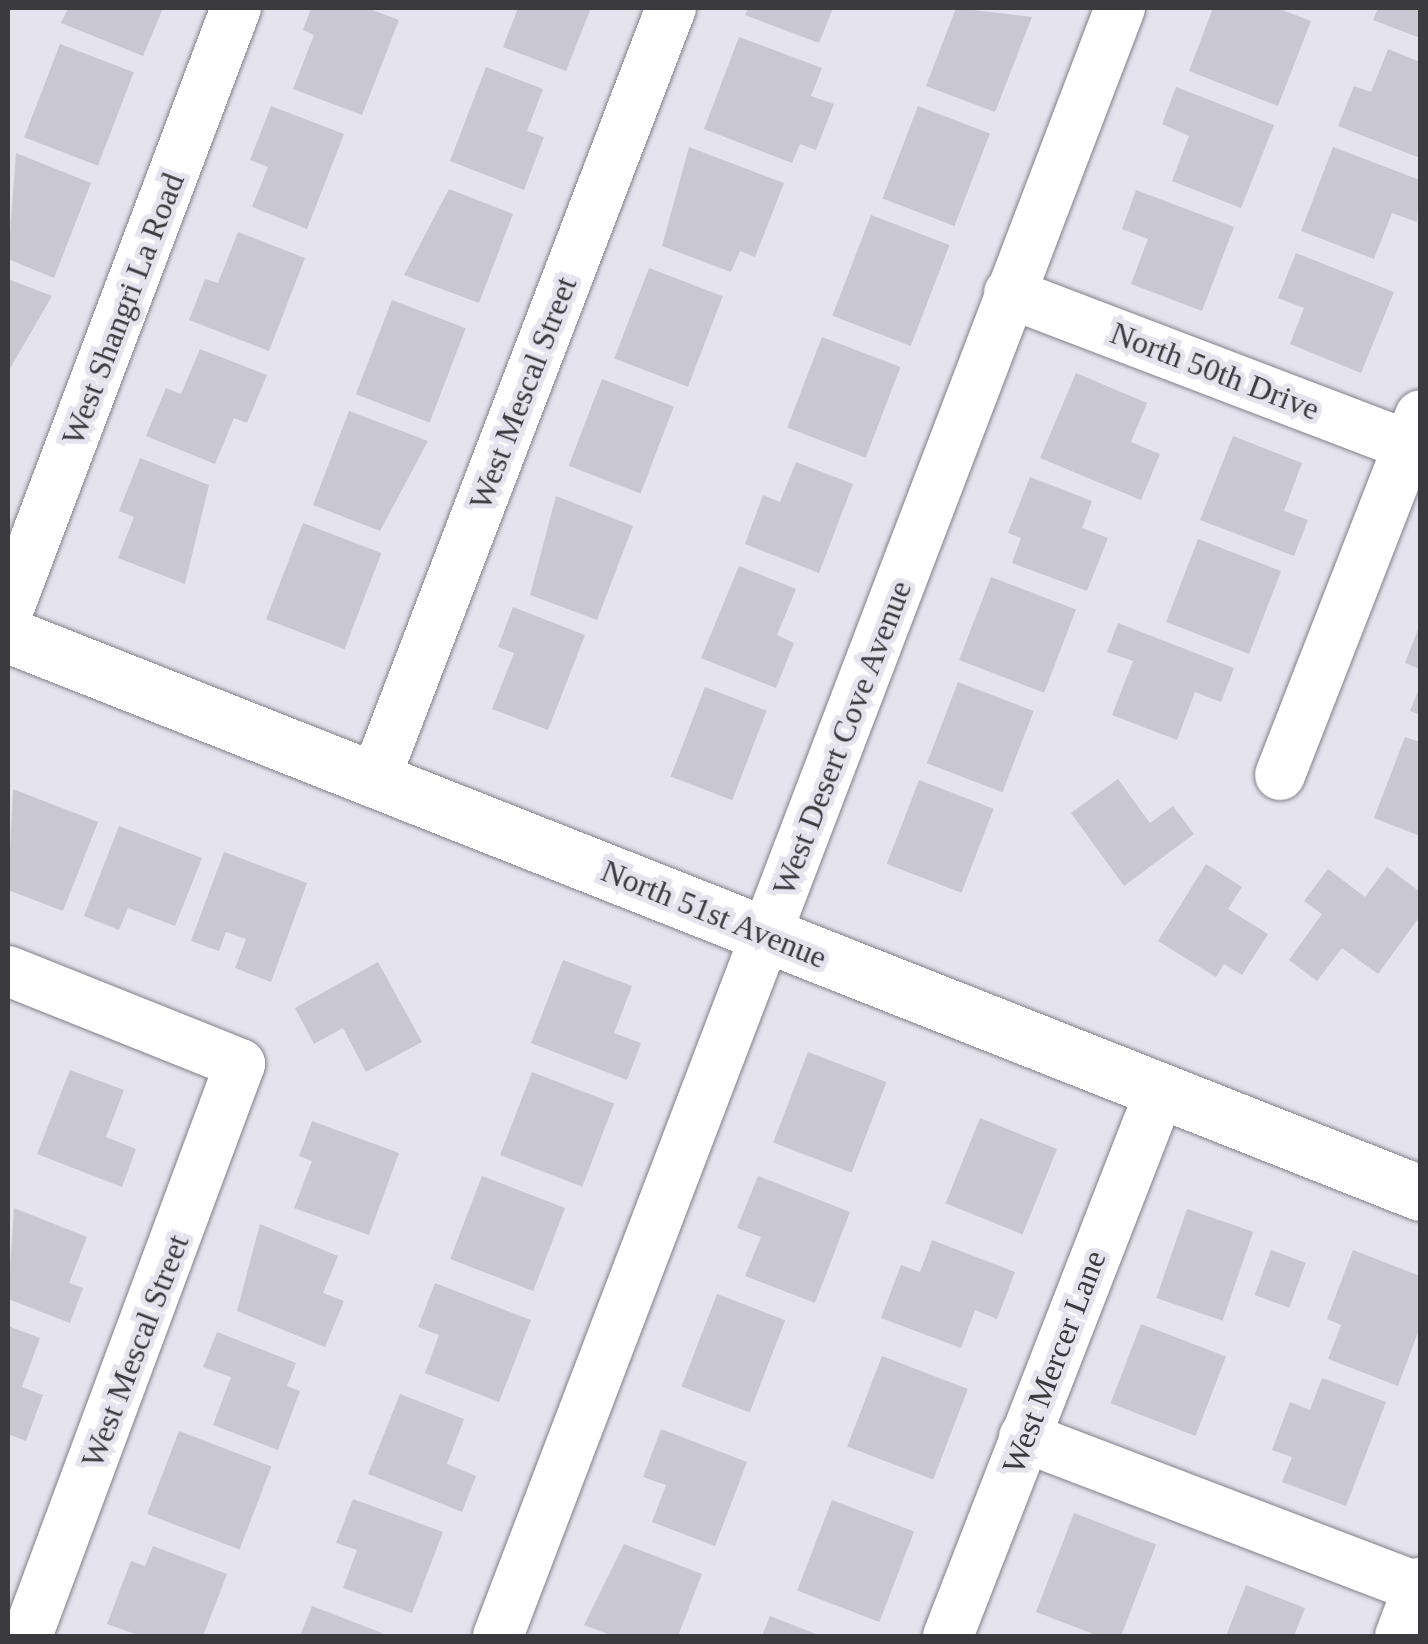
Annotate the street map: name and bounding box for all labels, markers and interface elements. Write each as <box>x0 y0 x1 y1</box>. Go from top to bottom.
street label: West Shangri La Road <box>53 168 193 450</box>
street label: West Mescal Street <box>461 271 585 515</box>
street label: North 50th Drive <box>1105 314 1325 428</box>
street label: West Desert Cove Avenue <box>764 575 920 901</box>
street label: North 51st Avenue <box>595 851 833 977</box>
street label: West Mescal Street <box>73 1229 197 1473</box>
street label: West Mercer Lane <box>994 1245 1114 1479</box>

